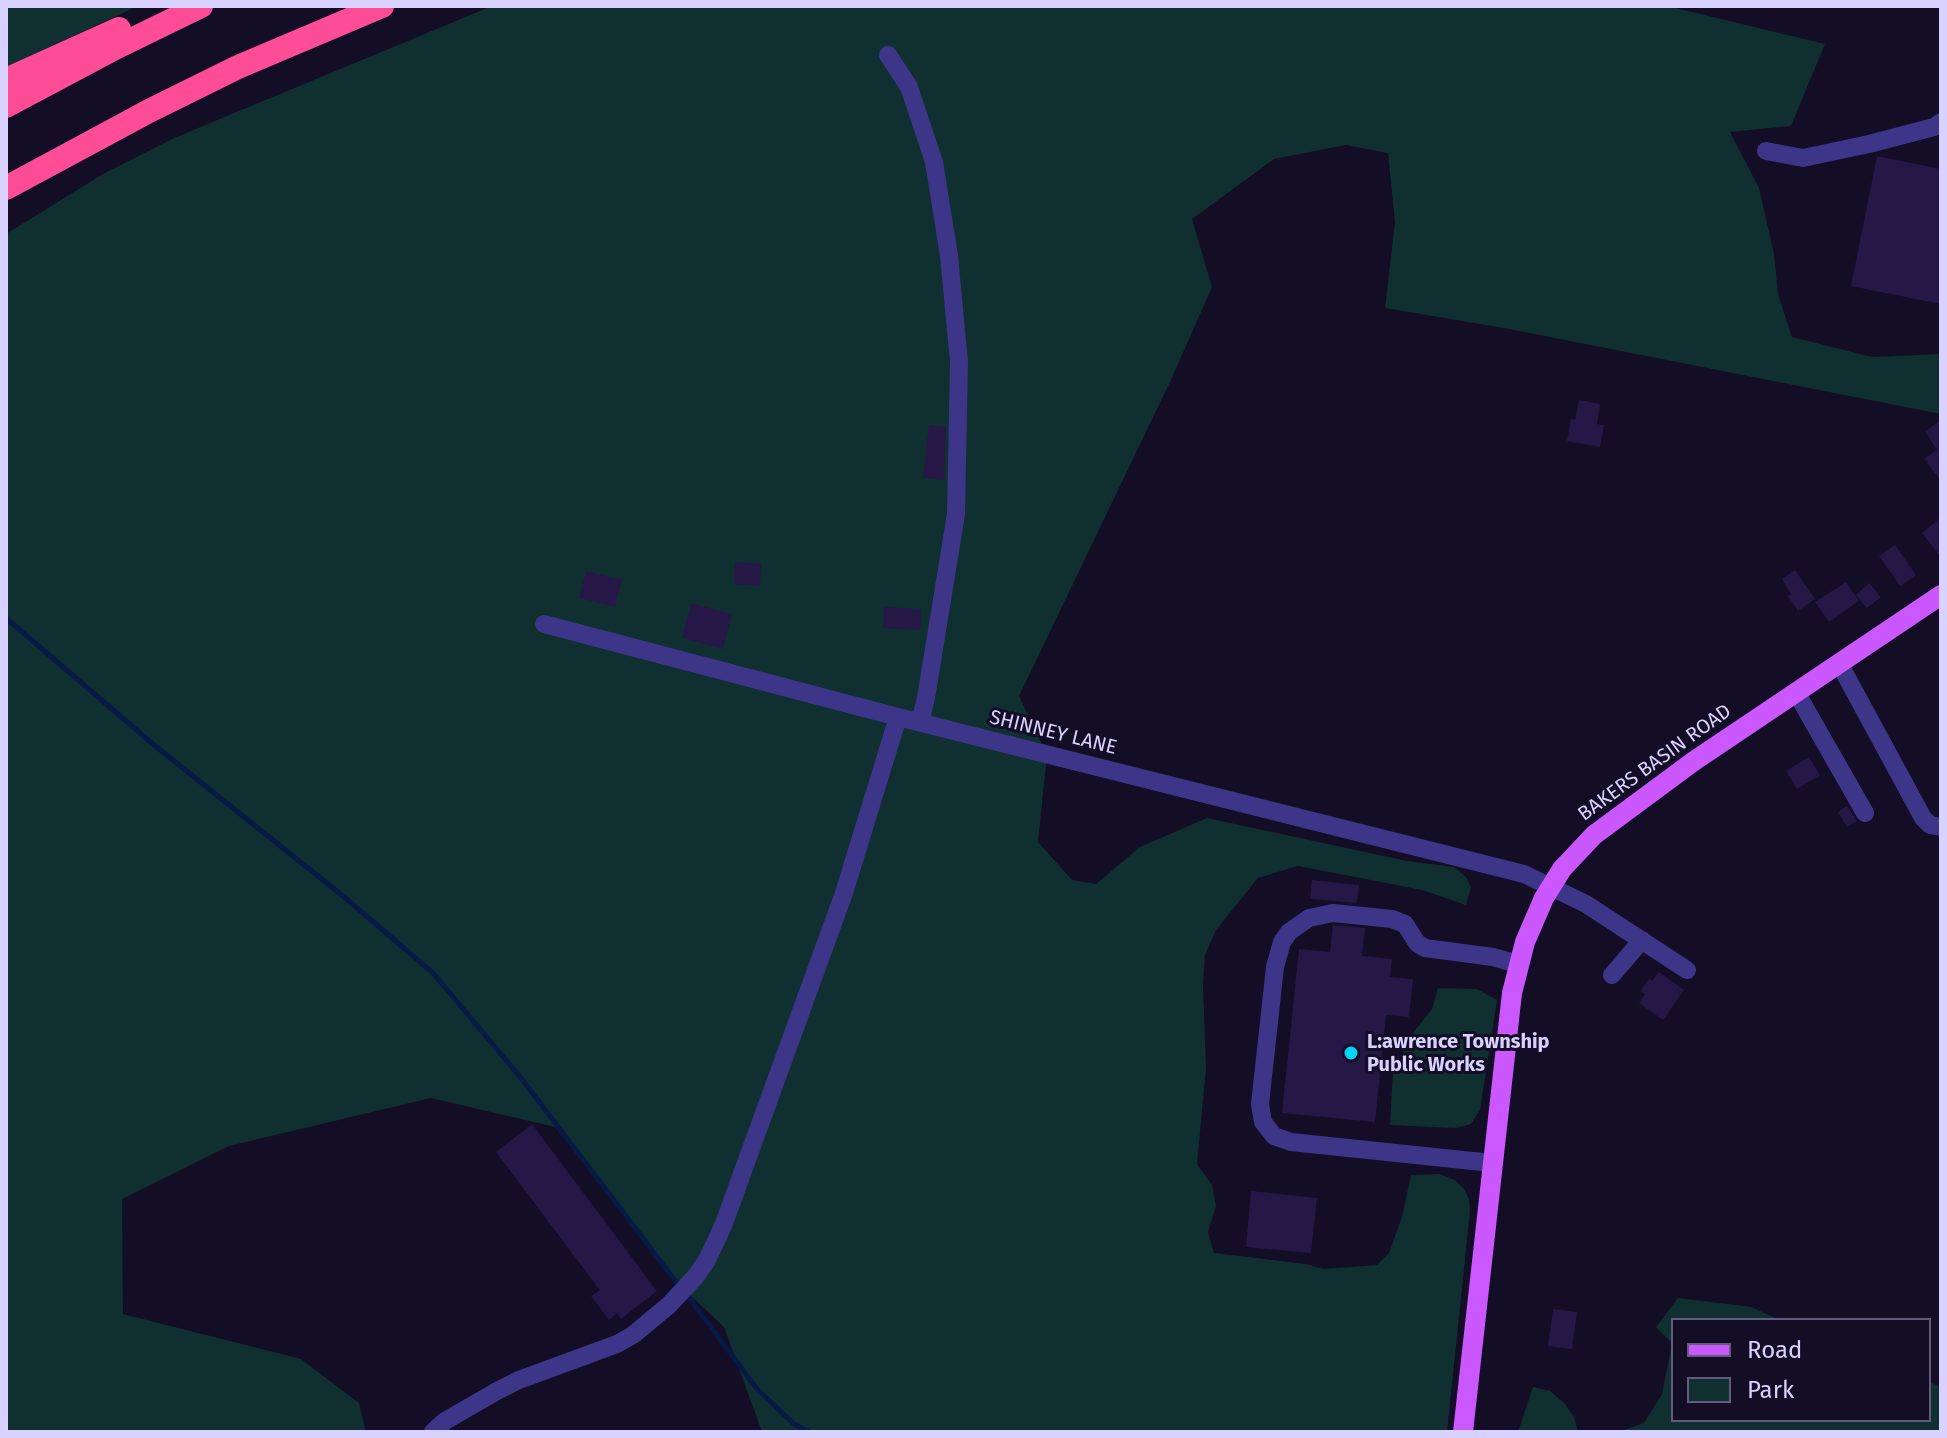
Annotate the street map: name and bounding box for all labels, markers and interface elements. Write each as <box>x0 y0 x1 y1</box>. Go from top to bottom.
street label: BAKERS BASIN ROAD <box>1574 699 1736 827</box>
street label: SHINNEY LANE <box>987 706 1119 760</box>
place label: L:awrence Township Public Works <box>1367 1030 1550 1077</box>
marker: L:awrence Township Public Works <box>1342 1044 1360 1062</box>
legend <box>1671 1318 1931 1422</box>
text: Road <box>1747 1336 1802 1364</box>
text: Park <box>1747 1376 1794 1404</box>

